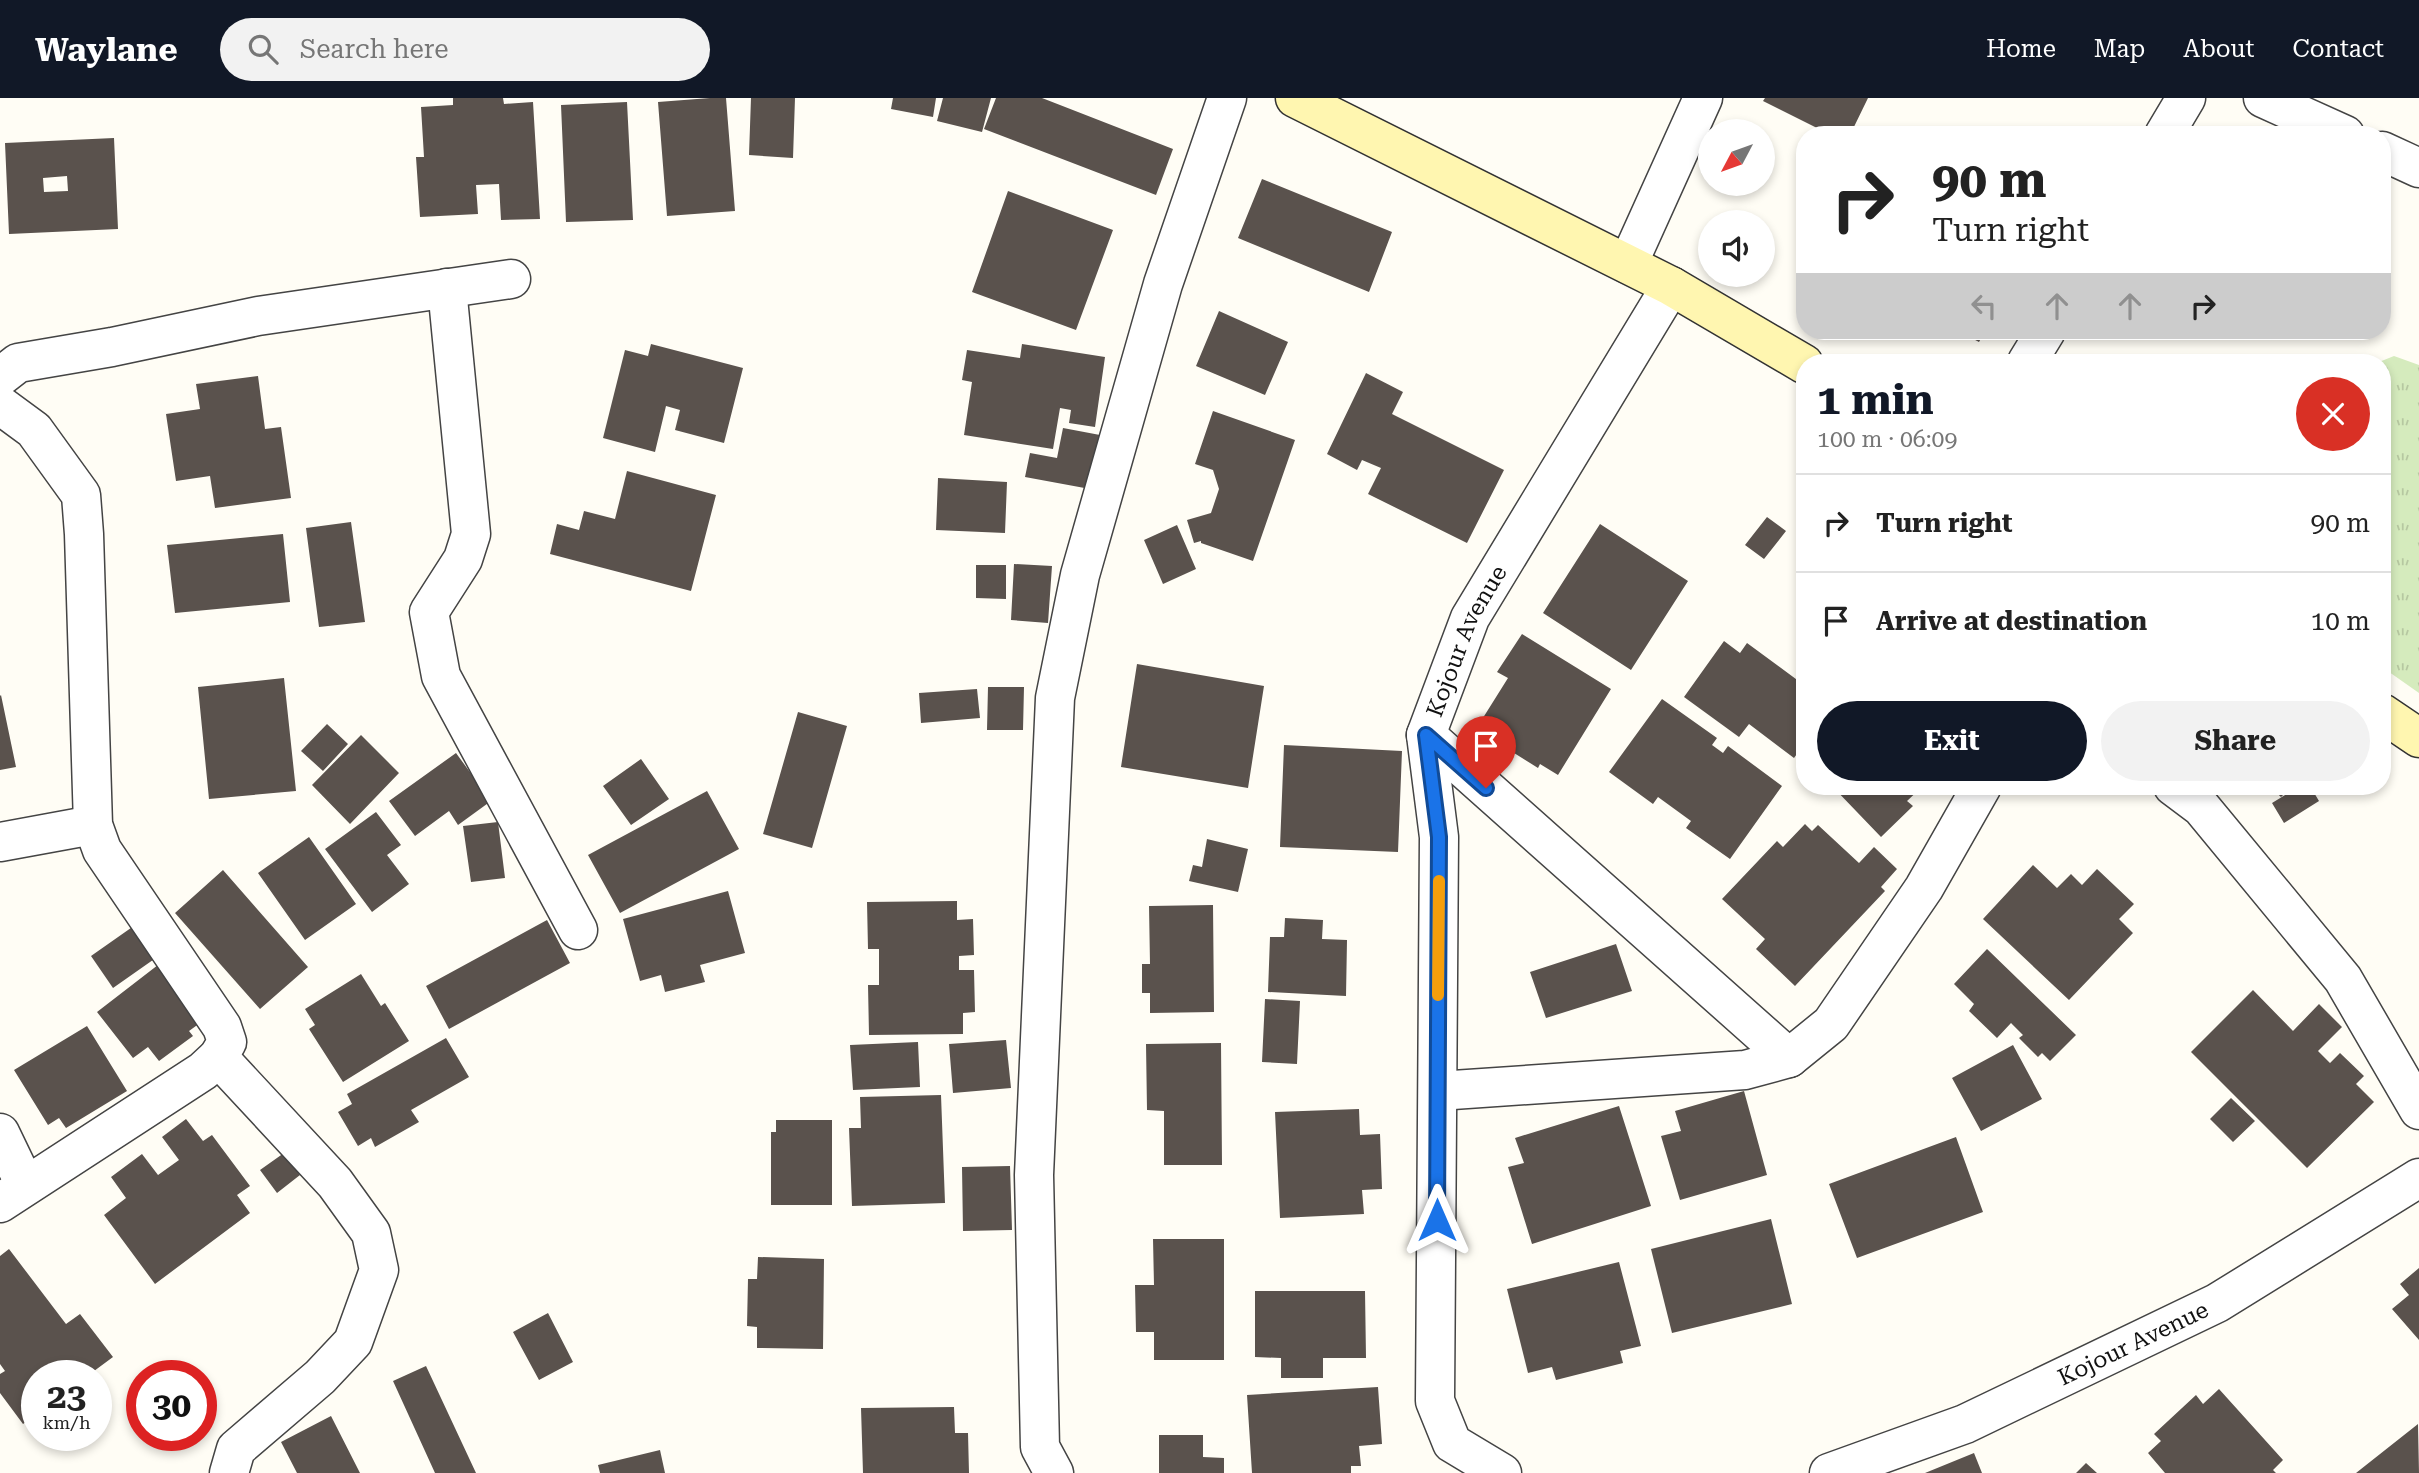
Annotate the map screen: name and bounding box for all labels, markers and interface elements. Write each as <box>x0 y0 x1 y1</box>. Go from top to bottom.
search box <box>220 18 710 81</box>
text: Waylane <box>35 30 178 69</box>
icon: search <box>244 30 282 68</box>
text: Search here <box>300 34 449 64</box>
text: Home <box>1986 35 2056 63</box>
text: Map <box>2094 35 2145 63</box>
text: About <box>2183 35 2254 63</box>
text: Contact <box>2292 35 2384 63</box>
north arrow <box>1698 119 1774 196</box>
map controls <box>1698 119 1775 287</box>
text: 90 m <box>1932 152 2047 209</box>
icon: right <box>1817 154 1908 245</box>
button: sound <box>1698 210 1775 287</box>
text: Turn right <box>1932 211 2089 249</box>
icon: left <box>1965 287 2003 325</box>
icon: ahead <box>2038 287 2076 325</box>
icon: ahead <box>2111 287 2149 325</box>
icon: right <box>2184 287 2222 325</box>
text: 1 min <box>1817 375 1934 424</box>
button: close <box>2296 377 2370 451</box>
text: 100 m · 06:09 <box>1817 426 1957 453</box>
icon: right <box>1817 504 1855 542</box>
text: Turn right <box>1876 508 2012 538</box>
text: 90 m <box>2311 508 2370 538</box>
street label: Kojour Avenue <box>1421 561 1513 720</box>
icon: arrive <box>1817 602 1855 640</box>
text: Arrive at destination <box>1876 606 2147 636</box>
text: 10 m <box>2311 606 2370 636</box>
button: Exit <box>1817 701 2087 781</box>
button: Share <box>2101 701 2370 781</box>
pin <box>1456 716 1516 788</box>
icon: arrive <box>1467 727 1505 765</box>
position arrow <box>1400 1183 1474 1257</box>
street label: Kojour Avenue <box>2054 1296 2213 1391</box>
speed limit sign: 30 <box>126 1360 217 1451</box>
text: 23 <box>47 1376 86 1417</box>
text: km/h <box>42 1412 91 1433</box>

